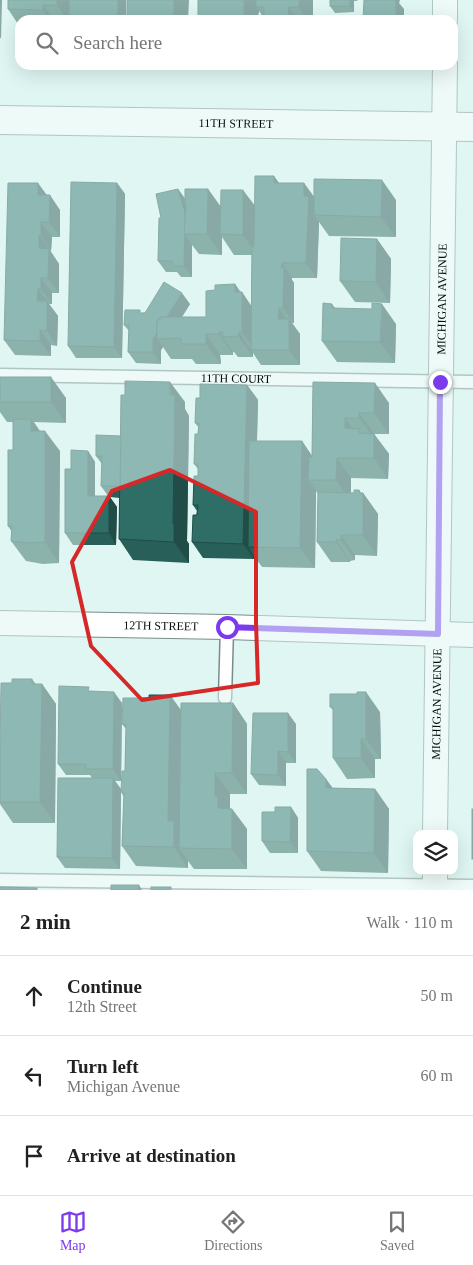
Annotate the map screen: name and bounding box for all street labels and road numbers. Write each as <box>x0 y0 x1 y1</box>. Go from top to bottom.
street label: 11TH STREET <box>199 116 274 131</box>
street label: MICHIGAN AVENUE <box>434 243 450 355</box>
street label: 11TH COURT <box>201 371 272 386</box>
street label: 12TH STREET <box>123 618 199 634</box>
street label: MICHIGAN AVENUE <box>429 648 444 760</box>

